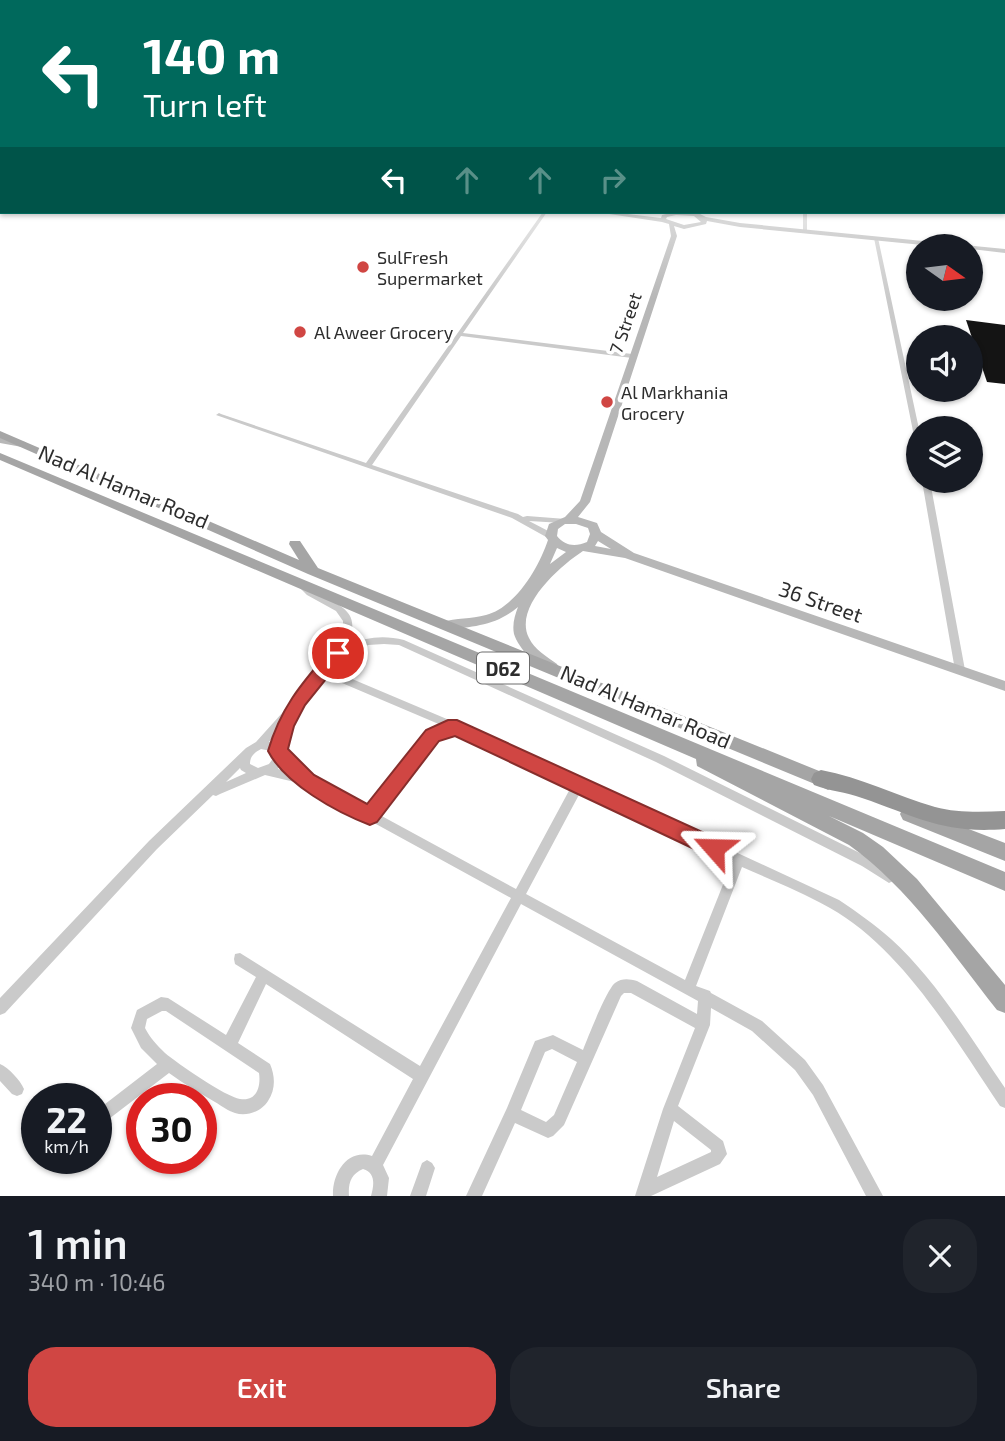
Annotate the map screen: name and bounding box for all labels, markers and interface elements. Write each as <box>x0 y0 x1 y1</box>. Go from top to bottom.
text: 140 m <box>143 25 280 84</box>
icon: left <box>28 28 119 119</box>
text: Turn left <box>143 85 267 123</box>
icon: left <box>375 161 413 199</box>
icon: ahead <box>448 161 486 199</box>
icon: ahead <box>521 161 559 199</box>
icon: right <box>594 161 632 199</box>
north arrow <box>906 234 984 312</box>
map controls <box>906 234 983 493</box>
place label: SulFresh Supermarket <box>377 246 483 289</box>
marker: SulFresh Supermarket <box>355 259 371 275</box>
street label: 7 Street <box>604 289 646 356</box>
place label: Al Aweer Grocery <box>314 321 454 343</box>
marker: Al Aweer Grocery <box>292 324 308 340</box>
button: sound <box>906 325 983 402</box>
place label: Al Markhania Grocery <box>621 381 728 424</box>
marker: Al Markhania Grocery <box>599 394 615 410</box>
button: layers <box>906 416 983 493</box>
street label: Nad Al Hamar Road <box>35 439 213 533</box>
street label: 36 Street <box>776 575 866 627</box>
pin <box>308 623 368 683</box>
icon: arrive <box>319 634 357 672</box>
road number: D62 <box>477 652 529 684</box>
street label: Nad Al Hamar Road <box>557 659 735 753</box>
position arrow <box>677 811 751 885</box>
speed limit sign: 30 <box>126 1083 217 1174</box>
text: 22 <box>46 1098 87 1140</box>
text: km/h <box>44 1135 89 1157</box>
text: 1 min <box>28 1217 128 1267</box>
button: close <box>903 1219 977 1293</box>
text: 340 m · 10:46 <box>28 1268 166 1296</box>
button: Exit <box>28 1347 496 1427</box>
button: Share <box>510 1347 977 1427</box>

